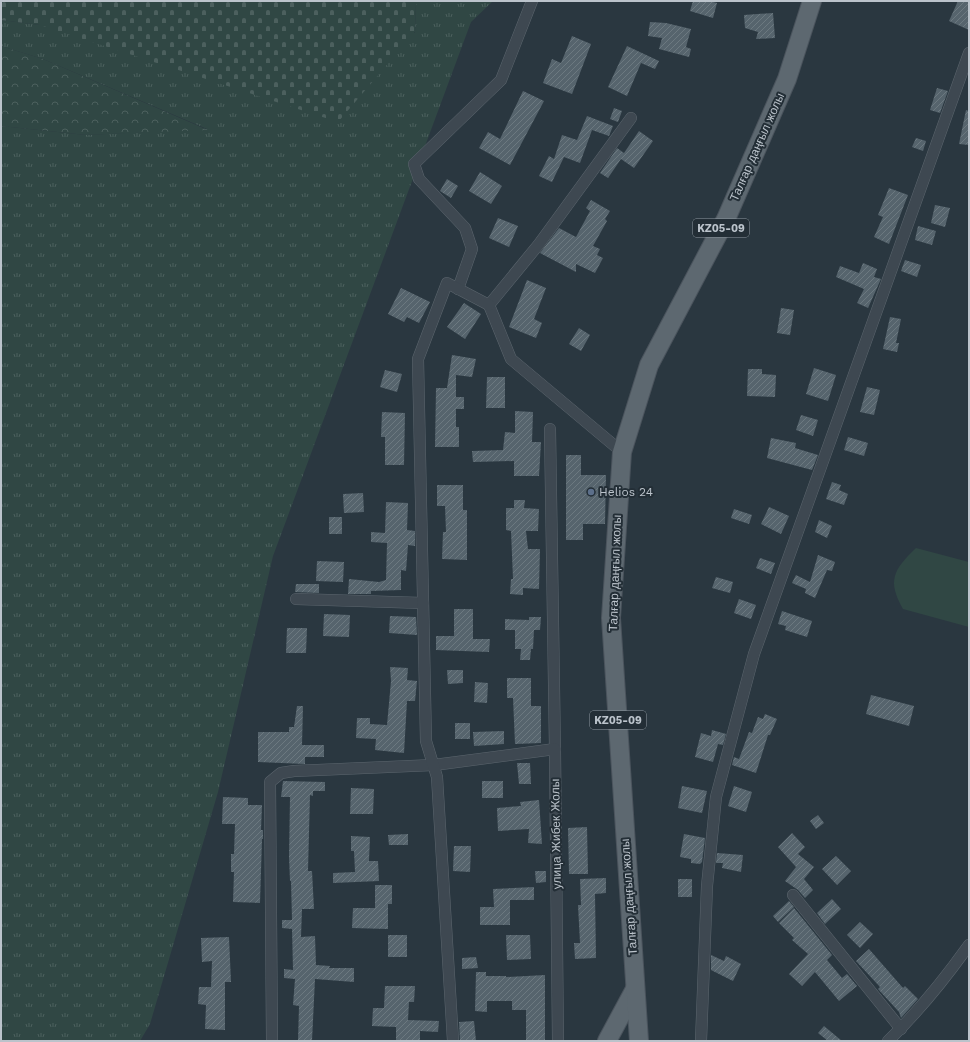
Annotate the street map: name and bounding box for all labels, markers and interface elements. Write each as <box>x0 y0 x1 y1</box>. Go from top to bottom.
street label: Талғар даңғыл жолы <box>727 91 787 203</box>
road number: KZ05-09 <box>693 219 749 237</box>
place label: Helios 24 <box>599 485 653 499</box>
marker: Helios 24 <box>586 487 596 497</box>
street label: Талғар даңғыл жолы <box>606 514 624 632</box>
road number: KZ05-09 <box>590 711 646 729</box>
street label: улица Жибек Жолы <box>548 779 564 889</box>
street label: Талғар даңғыл жолы <box>618 838 640 956</box>

